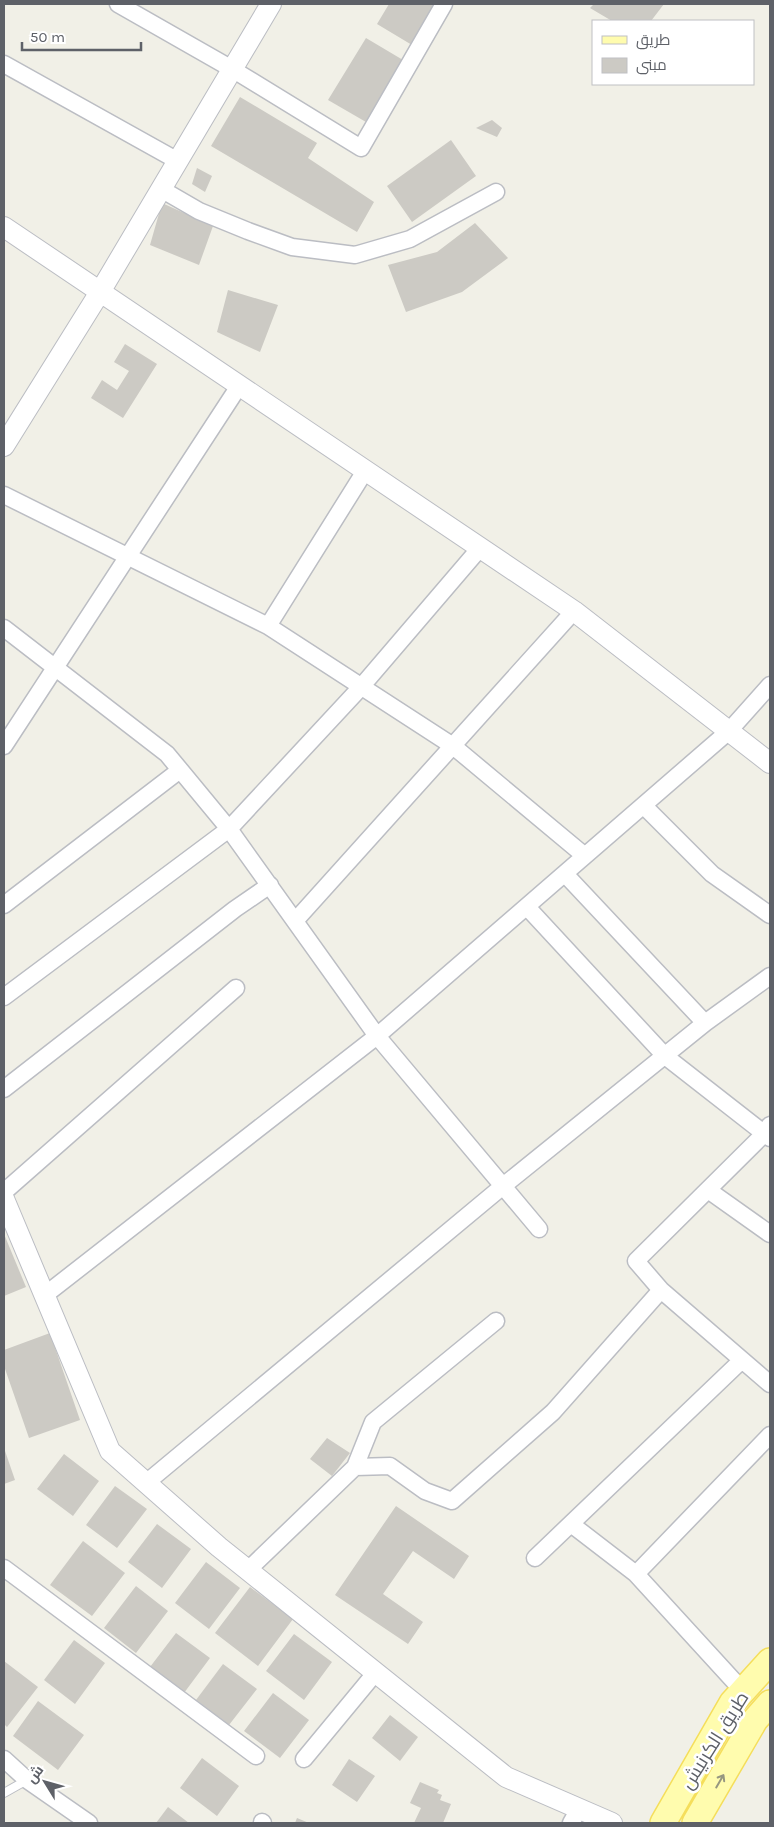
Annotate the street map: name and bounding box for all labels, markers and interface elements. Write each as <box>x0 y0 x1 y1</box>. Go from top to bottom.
scale bar <box>22 20 141 52</box>
legend <box>592 20 754 85</box>
text: 50 m <box>30 28 65 46</box>
text: طريق <box>636 31 670 50</box>
text: مبنى <box>636 56 667 75</box>
street label: طريق الكرنيش <box>676 1688 754 1794</box>
north arrow <box>20 1757 70 1807</box>
text: ش <box>23 1762 47 1787</box>
one-way arrow <box>715 1775 725 1789</box>

